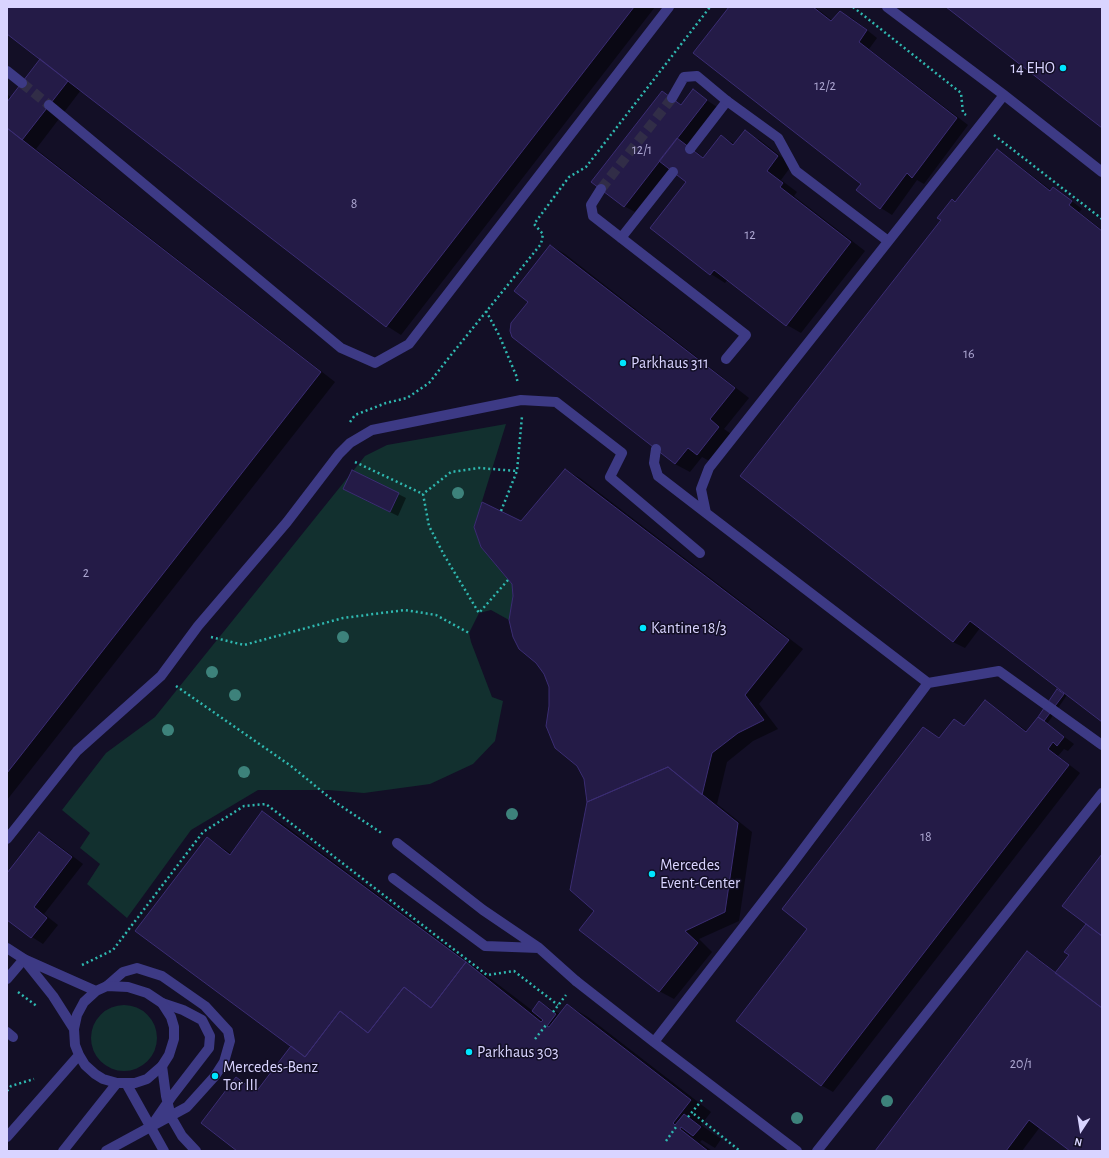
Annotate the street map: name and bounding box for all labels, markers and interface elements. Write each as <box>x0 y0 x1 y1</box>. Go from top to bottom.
place label: 14 EHO <box>1011 58 1055 78</box>
marker: 14 EHO <box>1058 63 1068 73</box>
house number: 12/2 <box>814 78 836 94</box>
house number: 12/1 <box>632 142 652 158</box>
house number: 8 <box>351 196 357 212</box>
house number: 12 <box>744 227 756 243</box>
house number: 16 <box>963 346 975 362</box>
place label: Parkhaus 311 <box>631 353 709 373</box>
marker: Parkhaus 311 <box>618 358 628 368</box>
house number: 2 <box>83 565 89 581</box>
place label: Kantine 18/3 <box>651 618 727 638</box>
marker: Kantine 18/3 <box>638 623 648 633</box>
house number: 18 <box>920 829 932 845</box>
place label: Mercedes Event-Center <box>660 855 740 893</box>
marker: Mercedes Event-Center <box>647 869 657 879</box>
place label: Parkhaus 303 <box>477 1042 559 1062</box>
marker: Parkhaus 303 <box>464 1047 474 1057</box>
house number: 20/1 <box>1010 1056 1032 1072</box>
place label: Mercedes-Benz Tor III <box>223 1057 318 1095</box>
marker: Mercedes-Benz Tor III <box>210 1071 220 1081</box>
north arrow <box>1061 1110 1101 1150</box>
text: N <box>1074 1136 1083 1148</box>

